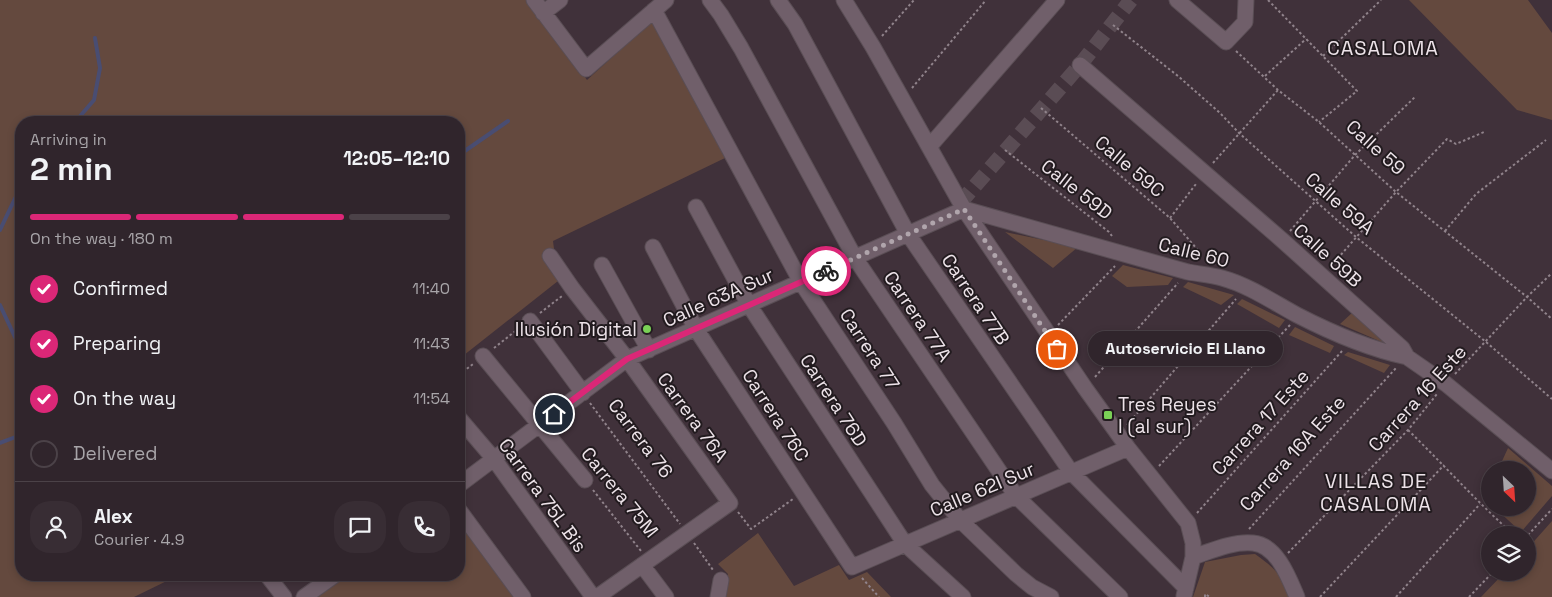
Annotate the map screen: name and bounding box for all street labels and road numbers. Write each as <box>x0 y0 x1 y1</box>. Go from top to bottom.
street label: Calle 59 <box>1341 114 1411 181</box>
street label: Calle 59C <box>1090 130 1170 203</box>
street label: Calle 59D <box>1036 154 1118 225</box>
street label: Calle 59A <box>1300 167 1379 240</box>
street label: Calle 59B <box>1288 218 1367 293</box>
street label: Calle 60 <box>1156 232 1232 273</box>
street label: Carrera 77B <box>936 249 1015 350</box>
street label: Calle 63A Sur <box>659 262 778 333</box>
street label: Carrera 77A <box>878 266 957 367</box>
street label: Carrera 77 <box>834 304 905 395</box>
street label: Carrera 16 Este <box>1363 340 1472 457</box>
street label: Carrera 76D <box>794 349 873 451</box>
street label: Carrera 76C <box>736 364 815 466</box>
street label: Carrera 17 Este <box>1206 364 1315 481</box>
street label: Carrera 76A <box>652 367 734 467</box>
street label: Carrera 16A Este <box>1234 390 1351 516</box>
street label: Carrera 76 <box>603 394 679 483</box>
street label: Carrera 75L Bis <box>493 433 592 557</box>
street label: Carrera 75M <box>575 442 664 543</box>
street label: Calle 62I Sur <box>926 456 1038 523</box>

